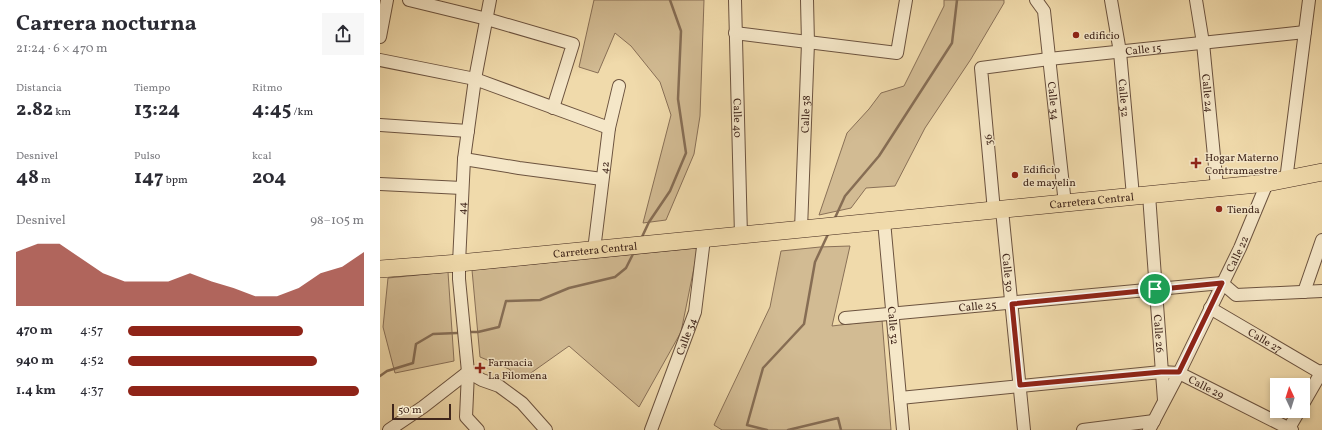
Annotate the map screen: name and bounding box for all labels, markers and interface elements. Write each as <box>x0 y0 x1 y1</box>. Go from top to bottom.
text: Carrera nocturna <box>16 9 197 40</box>
button: share <box>322 13 364 55</box>
place label: edificio <box>1084 29 1120 44</box>
marker: edificio <box>1071 30 1081 40</box>
text: 21:24 · 6 × 470 m <box>16 40 108 58</box>
street label: Calle 15 <box>1125 41 1162 60</box>
street label: Calle 24 <box>1197 73 1216 114</box>
street label: Calle 32 <box>1113 78 1132 118</box>
text: Distancia <box>16 81 62 96</box>
text: Tiempo <box>134 81 170 96</box>
text: Ritmo <box>252 81 282 96</box>
street label: Calle 34 <box>1043 81 1062 122</box>
street label: Calle 38 <box>799 94 815 133</box>
text: 2.82 <box>16 96 53 124</box>
text: 13:24 <box>134 96 180 124</box>
text: 4:45 <box>252 96 291 124</box>
street label: Calle 40 <box>728 98 745 138</box>
text: km <box>53 105 71 120</box>
text: /km <box>291 105 313 120</box>
street label: 36 <box>981 133 997 146</box>
text: Desnivel <box>16 149 58 164</box>
text: Pulso <box>134 149 160 164</box>
text: kcal <box>252 149 272 164</box>
place label: Hogar Materno Contramaestre <box>1205 151 1279 179</box>
marker: Hogar Materno Contramaestre <box>1190 157 1202 169</box>
street label: 42 <box>597 161 614 175</box>
place label: Edificio de mayelin <box>1023 163 1076 191</box>
text: 48 <box>16 164 39 192</box>
text: 147 <box>134 164 164 192</box>
text: 204 <box>252 164 286 192</box>
marker: Edificio de mayelin <box>1010 170 1020 180</box>
text: m <box>39 173 51 188</box>
text: bpm <box>164 173 188 188</box>
street label: Carretera Central <box>1049 190 1135 213</box>
street label: 44 <box>455 201 471 215</box>
place label: Tienda <box>1227 203 1260 218</box>
marker: Tienda <box>1214 204 1224 214</box>
text: Desnivel <box>16 212 66 230</box>
text: 98–105 m <box>310 212 364 230</box>
street label: Calle 22 <box>1223 234 1253 275</box>
street label: Carretera Central <box>552 239 638 263</box>
street label: Calle 30 <box>997 253 1016 293</box>
pin <box>1138 272 1172 306</box>
icon: arrive <box>1144 278 1166 300</box>
street label: Calle 25 <box>958 298 997 316</box>
street label: Calle 32 <box>883 306 901 346</box>
street label: Calle 26 <box>1149 314 1167 354</box>
street label: Calle 34 <box>674 316 701 358</box>
text: 470 m <box>16 322 53 340</box>
text: 4:57 <box>80 322 103 340</box>
street label: Calle 27 <box>1244 326 1285 358</box>
text: 940 m <box>16 352 54 370</box>
text: 4:52 <box>80 352 104 370</box>
place label: Farmacia La Filomena <box>488 356 548 384</box>
marker: Farmacia La Filomena <box>475 363 485 373</box>
street label: Calle 29 <box>1185 373 1226 404</box>
north arrow <box>1270 378 1310 418</box>
map controls <box>1270 378 1310 418</box>
text: 1.4 km <box>16 382 56 400</box>
text: 4:37 <box>80 382 104 400</box>
scale bar <box>392 402 451 421</box>
text: 50 m <box>398 403 422 418</box>

